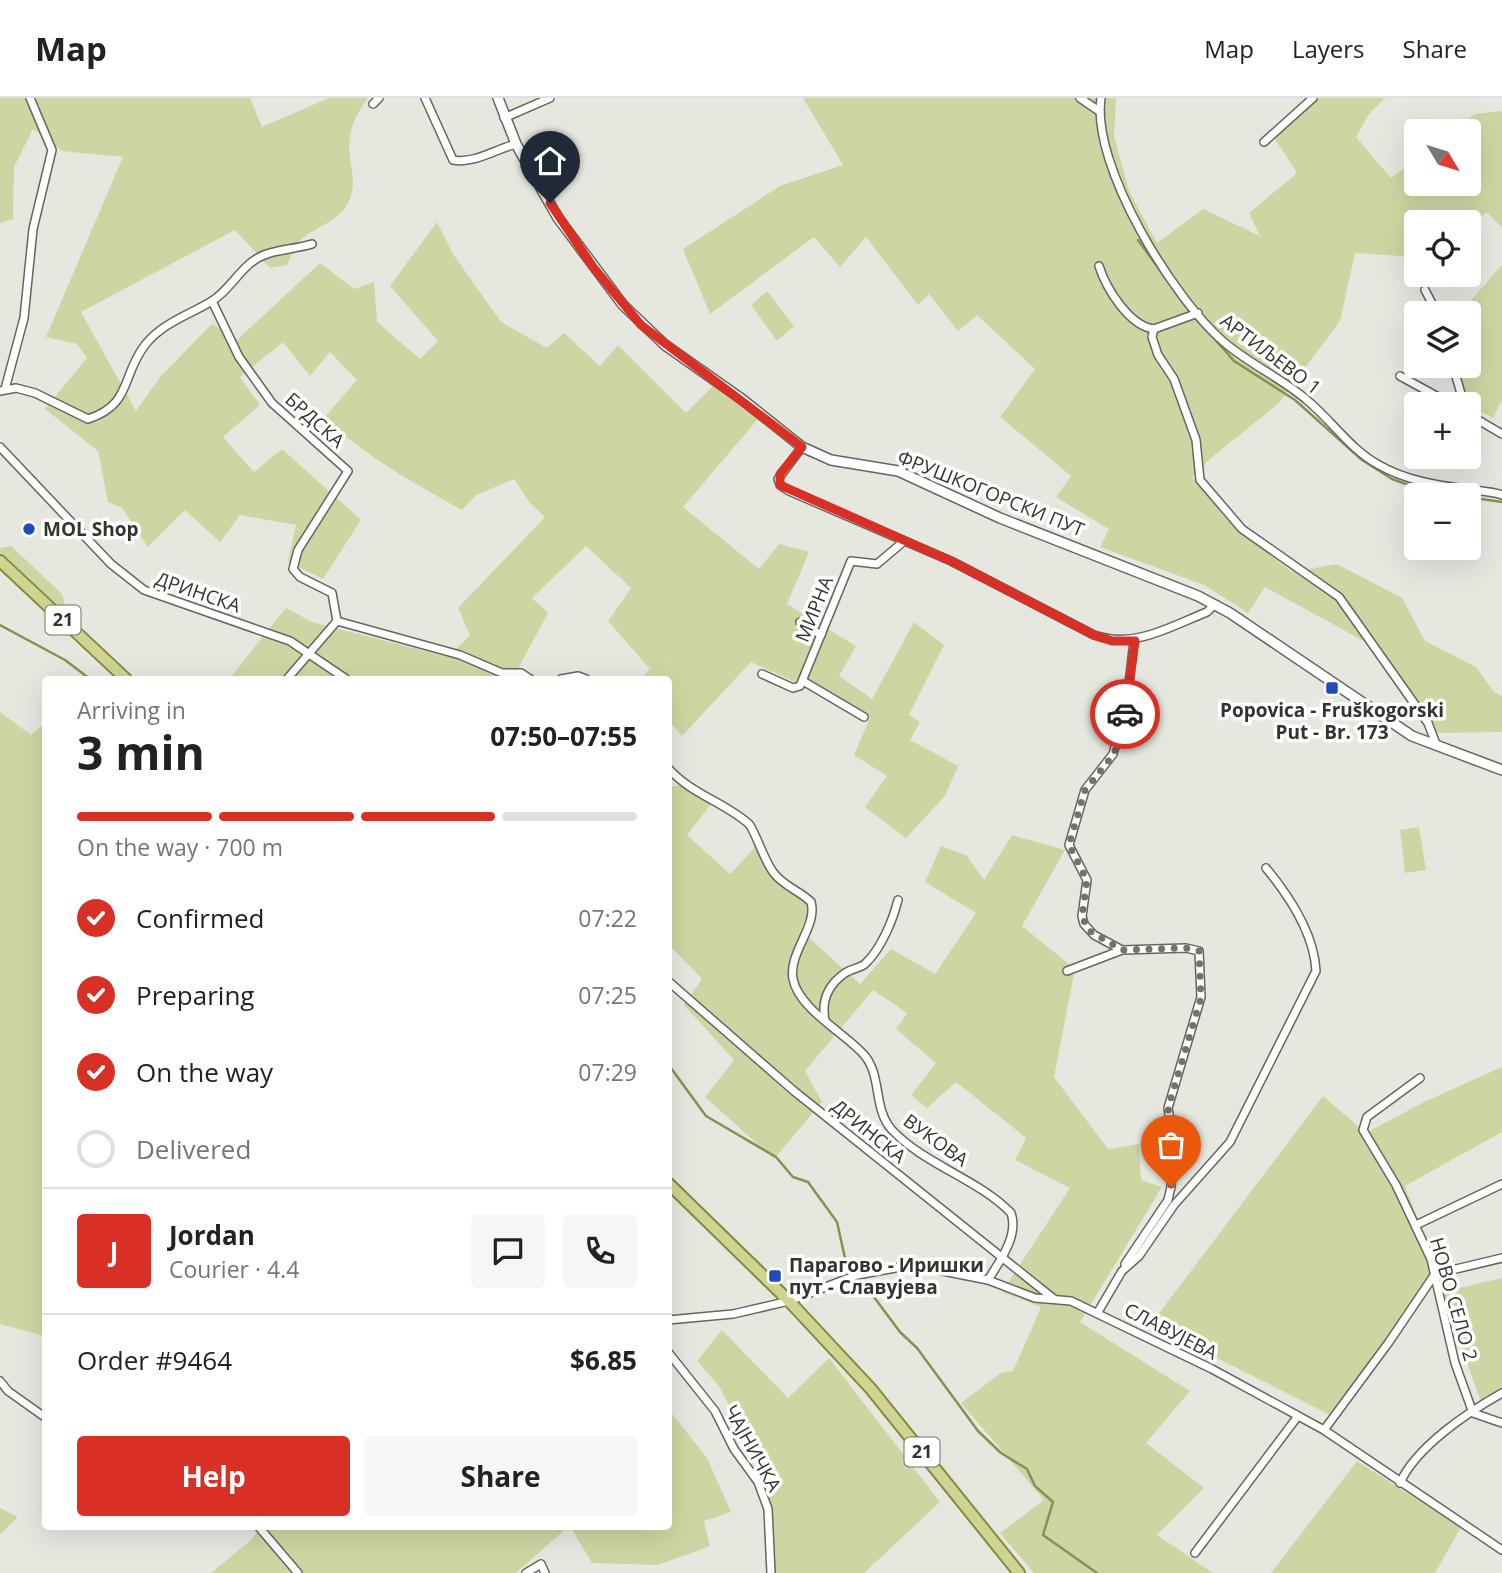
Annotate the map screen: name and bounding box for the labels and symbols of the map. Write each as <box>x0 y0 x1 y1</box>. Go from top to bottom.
north arrow <box>1404 119 1480 196</box>
pin <box>520 131 580 203</box>
street label: АРТИЉЕВО 1 <box>1215 308 1327 400</box>
street label: БРДСКА <box>280 386 350 454</box>
street label: ФРУШКОГОРСКИ ПУТ <box>894 444 1089 543</box>
place label: MOL Shop <box>43 516 138 542</box>
marker: MOL Shop <box>21 521 37 537</box>
street label: ДРИНСКА <box>152 565 244 619</box>
street label: МИРНА <box>789 572 839 646</box>
road number: 21 <box>46 606 80 634</box>
courier <box>1090 679 1160 749</box>
marker: Popovica - Fruškogorski Put - Br. 173 <box>1324 680 1340 696</box>
place label: Popovica - Fruškogorski Put - Br. 173 <box>1220 697 1444 745</box>
street label: ДРИНСКА <box>826 1093 912 1169</box>
street label: ВУКОВА <box>898 1108 974 1172</box>
pin <box>1141 1115 1201 1187</box>
street label: НОВО СЕЛО 2 <box>1424 1234 1484 1364</box>
place label: Парагово - Иришки пут - Славујева <box>789 1252 984 1300</box>
marker: Парагово - Иришки пут - Славујева <box>767 1268 783 1284</box>
street label: СЛАВУЈЕВА <box>1120 1296 1222 1366</box>
street label: ЧАЈНИЧКА <box>718 1400 788 1496</box>
road number: 21 <box>904 1437 940 1466</box>

